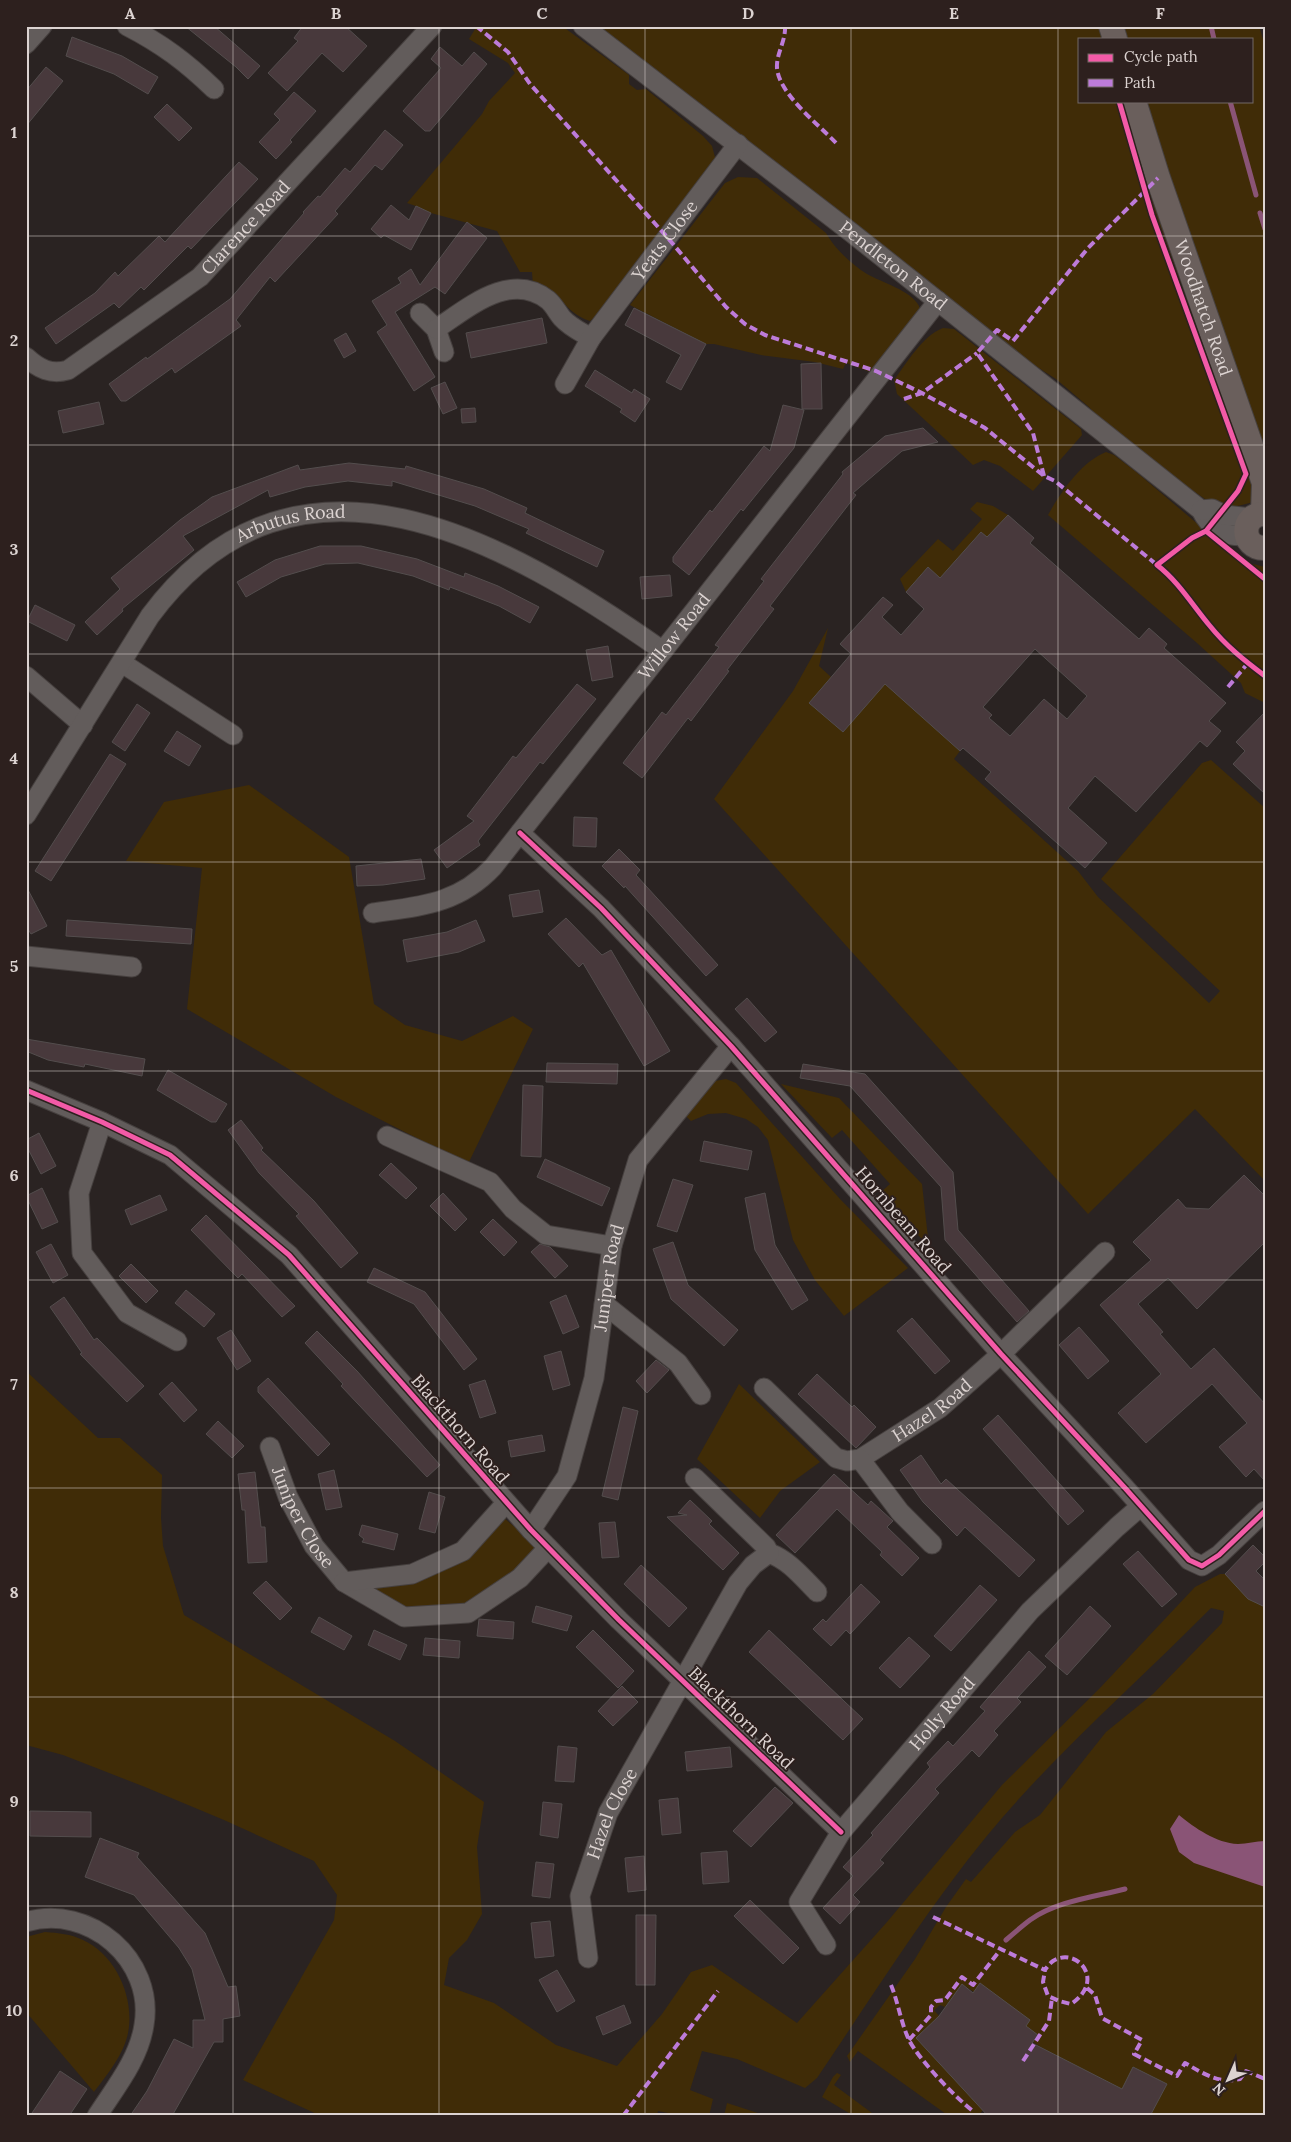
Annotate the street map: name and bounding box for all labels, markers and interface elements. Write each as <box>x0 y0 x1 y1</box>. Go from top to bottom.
text: A <box>125 3 136 23</box>
text: B <box>331 3 342 23</box>
text: C <box>536 3 548 23</box>
text: D <box>742 3 754 23</box>
text: E <box>949 3 959 23</box>
text: F <box>1155 3 1165 23</box>
legend <box>1078 38 1254 102</box>
text: Cycle path <box>1124 47 1198 66</box>
text: Path <box>1124 73 1155 92</box>
text: 1 <box>11 122 17 142</box>
street label: Clarence Road <box>196 175 295 280</box>
street label: Yeats Close <box>626 195 703 286</box>
street label: Pendleton Road <box>835 215 952 315</box>
street label: Woodhatch Road <box>1169 236 1238 379</box>
text: 2 <box>10 330 18 350</box>
street label: Arbutus Road <box>231 500 346 548</box>
text: 3 <box>10 539 19 559</box>
street label: Willow Road <box>633 588 715 684</box>
text: 4 <box>10 748 19 768</box>
text: 5 <box>10 956 19 976</box>
street label: Hornbeam Road <box>850 1161 956 1278</box>
text: 6 <box>9 1165 19 1185</box>
street label: Juniper Road <box>588 1221 629 1334</box>
street label: Blackthorn Road <box>406 1369 514 1488</box>
street label: Hazel Road <box>888 1373 977 1447</box>
text: 7 <box>10 1374 18 1394</box>
street label: Juniper Close <box>267 1462 340 1573</box>
text: 8 <box>9 1582 19 1602</box>
street label: Blackthorn Road <box>684 1661 799 1774</box>
street label: Holly Road <box>904 1672 980 1755</box>
street label: Hazel Close <box>581 1764 642 1862</box>
text: 9 <box>9 1791 19 1811</box>
text: 10 <box>6 2000 22 2020</box>
north arrow <box>1204 2054 1254 2104</box>
text: N <box>1208 2079 1229 2099</box>

